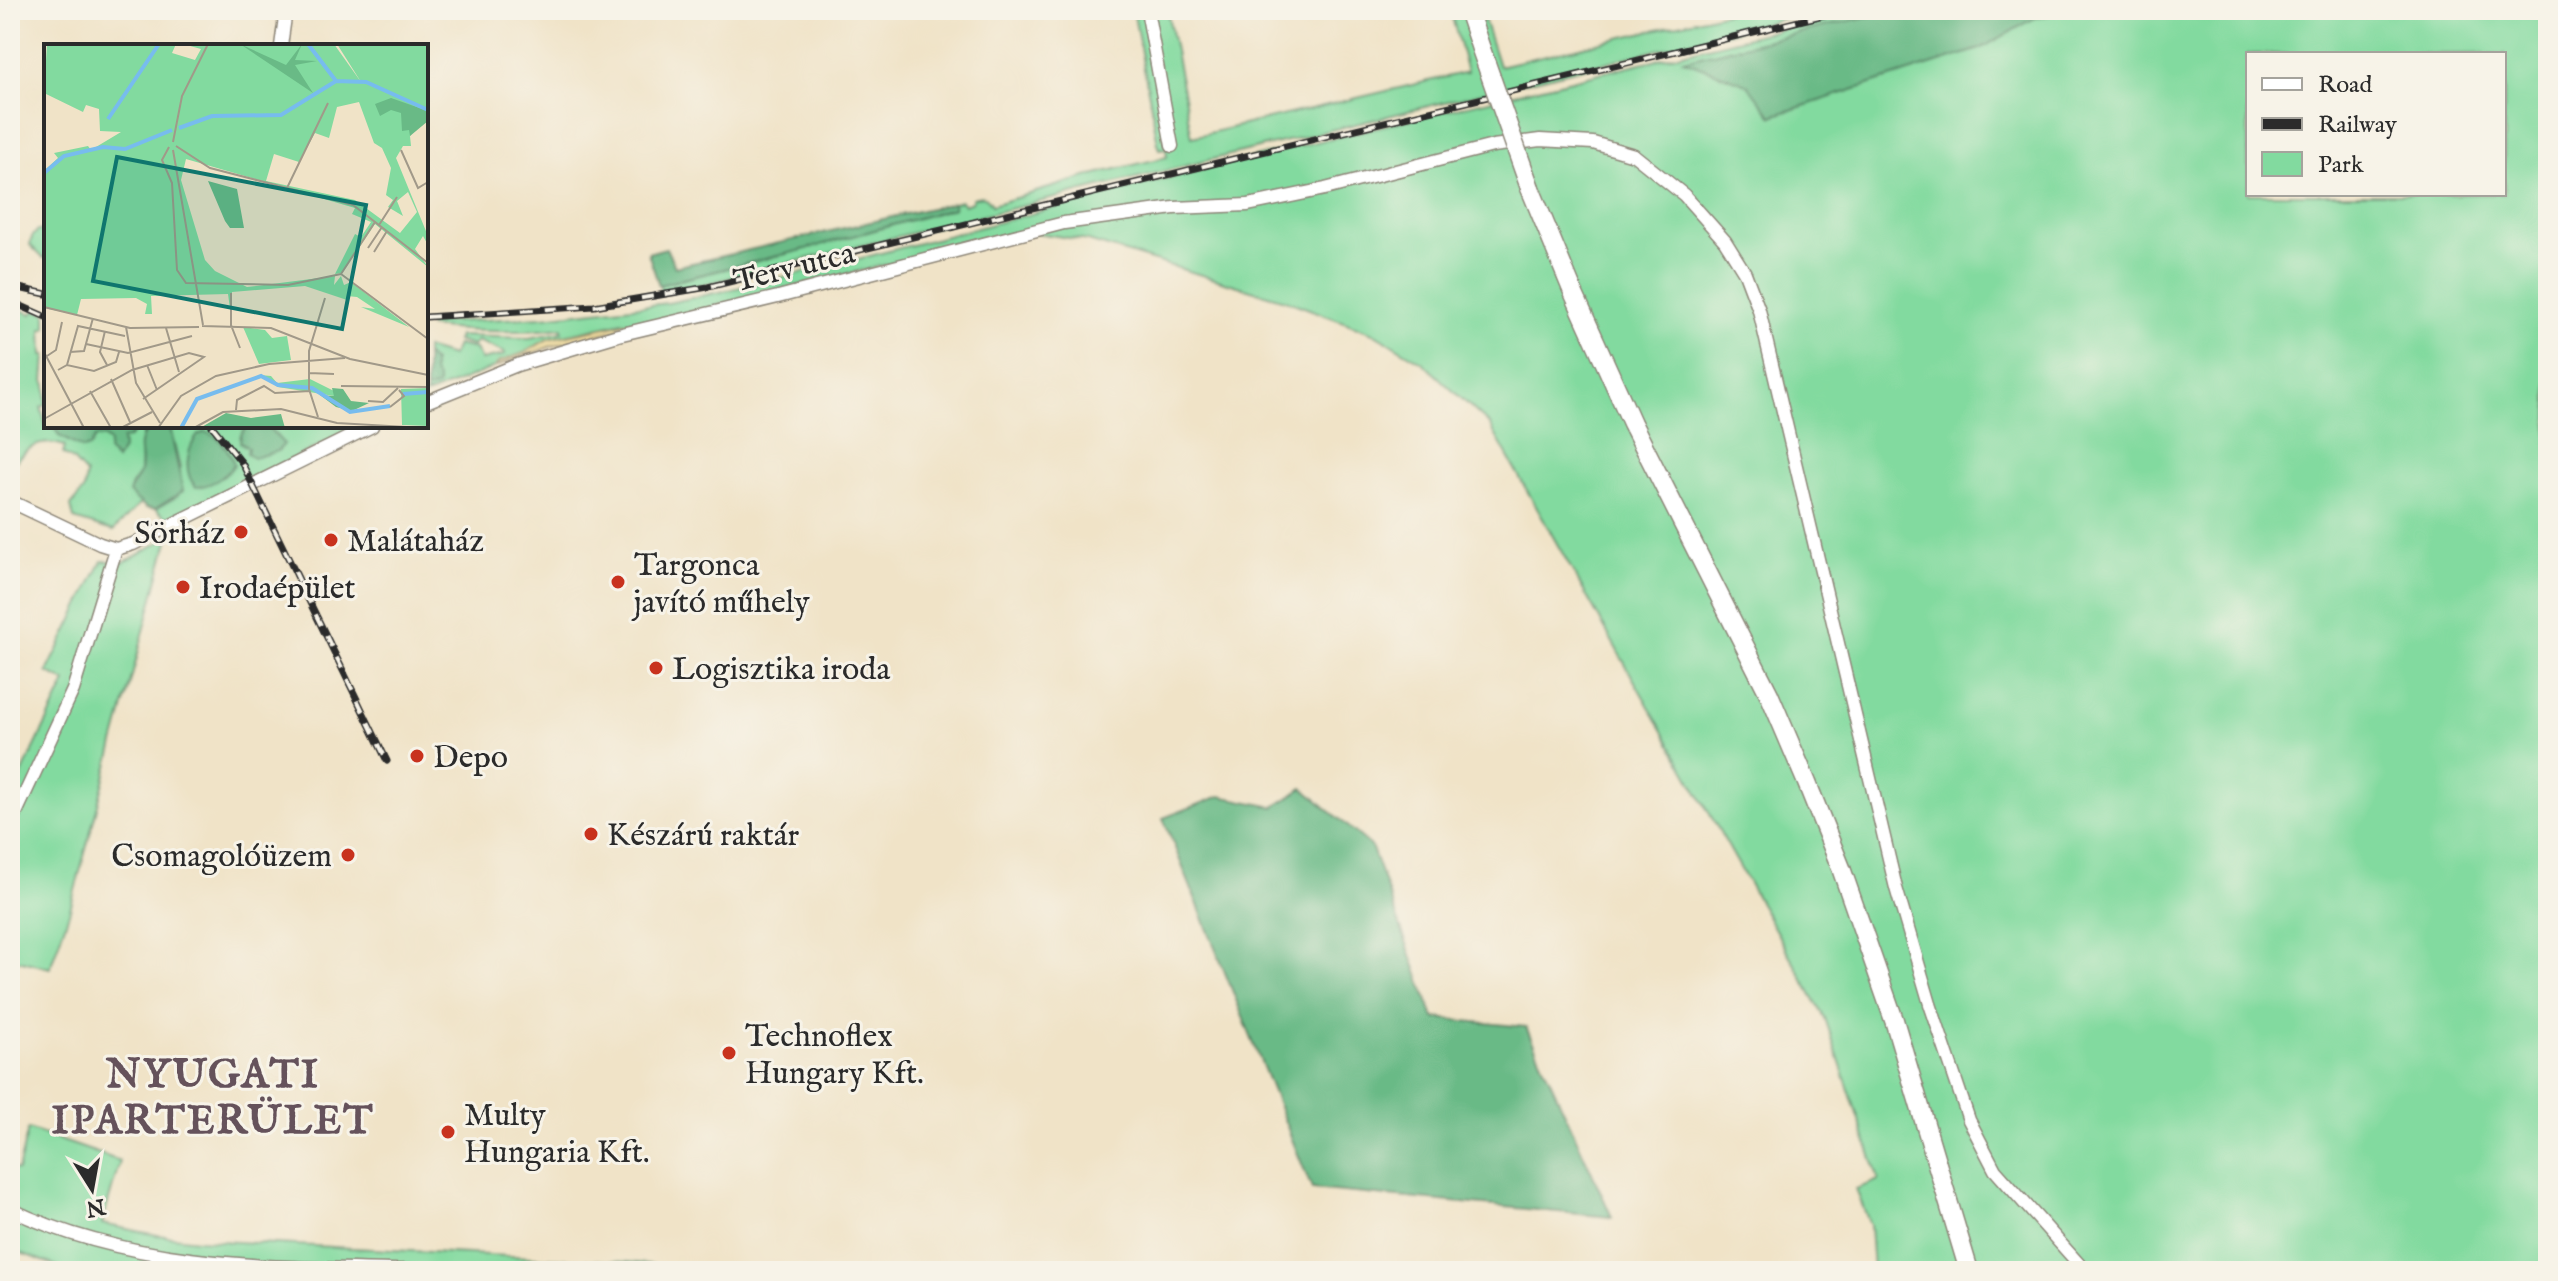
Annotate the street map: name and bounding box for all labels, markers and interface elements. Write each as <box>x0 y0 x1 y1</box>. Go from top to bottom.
inset map <box>44 44 428 428</box>
legend <box>2246 52 2506 196</box>
text: Road <box>2318 70 2372 101</box>
text: Railway <box>2318 110 2397 141</box>
text: Park <box>2318 150 2364 181</box>
street label: Terv utca <box>730 234 860 303</box>
place label: Sörház <box>134 514 225 555</box>
place label: Malátaház <box>347 522 484 563</box>
marker: Sörház <box>232 523 250 541</box>
marker: Malátaház <box>322 531 340 549</box>
place label: Targonca javító műhely <box>631 546 810 624</box>
place label: Irodaépület <box>199 569 355 610</box>
marker: Targonca javító műhely <box>609 573 627 591</box>
marker: Irodaépület <box>174 578 192 596</box>
place label: Logisztika iroda <box>672 650 890 691</box>
marker: Logisztika iroda <box>647 659 665 677</box>
place label: Depo <box>433 738 508 779</box>
marker: Depo <box>408 747 426 765</box>
place label: Készárú raktár <box>607 816 800 857</box>
marker: Készárú raktár <box>582 825 600 843</box>
place label: Csomagolóüzem <box>111 837 332 878</box>
marker: Csomagolóüzem <box>339 846 357 864</box>
place label: Technoflex Hungary Kft. <box>745 1017 924 1095</box>
marker: Technoflex Hungary Kft. <box>720 1044 738 1062</box>
district label: NYUGATI IPARTERÜLET <box>52 1051 374 1148</box>
place label: Multy Hungaria Kft. <box>464 1096 650 1174</box>
marker: Multy Hungaria Kft. <box>439 1123 457 1141</box>
north arrow <box>52 1149 132 1229</box>
text: N <box>83 1191 108 1222</box>

